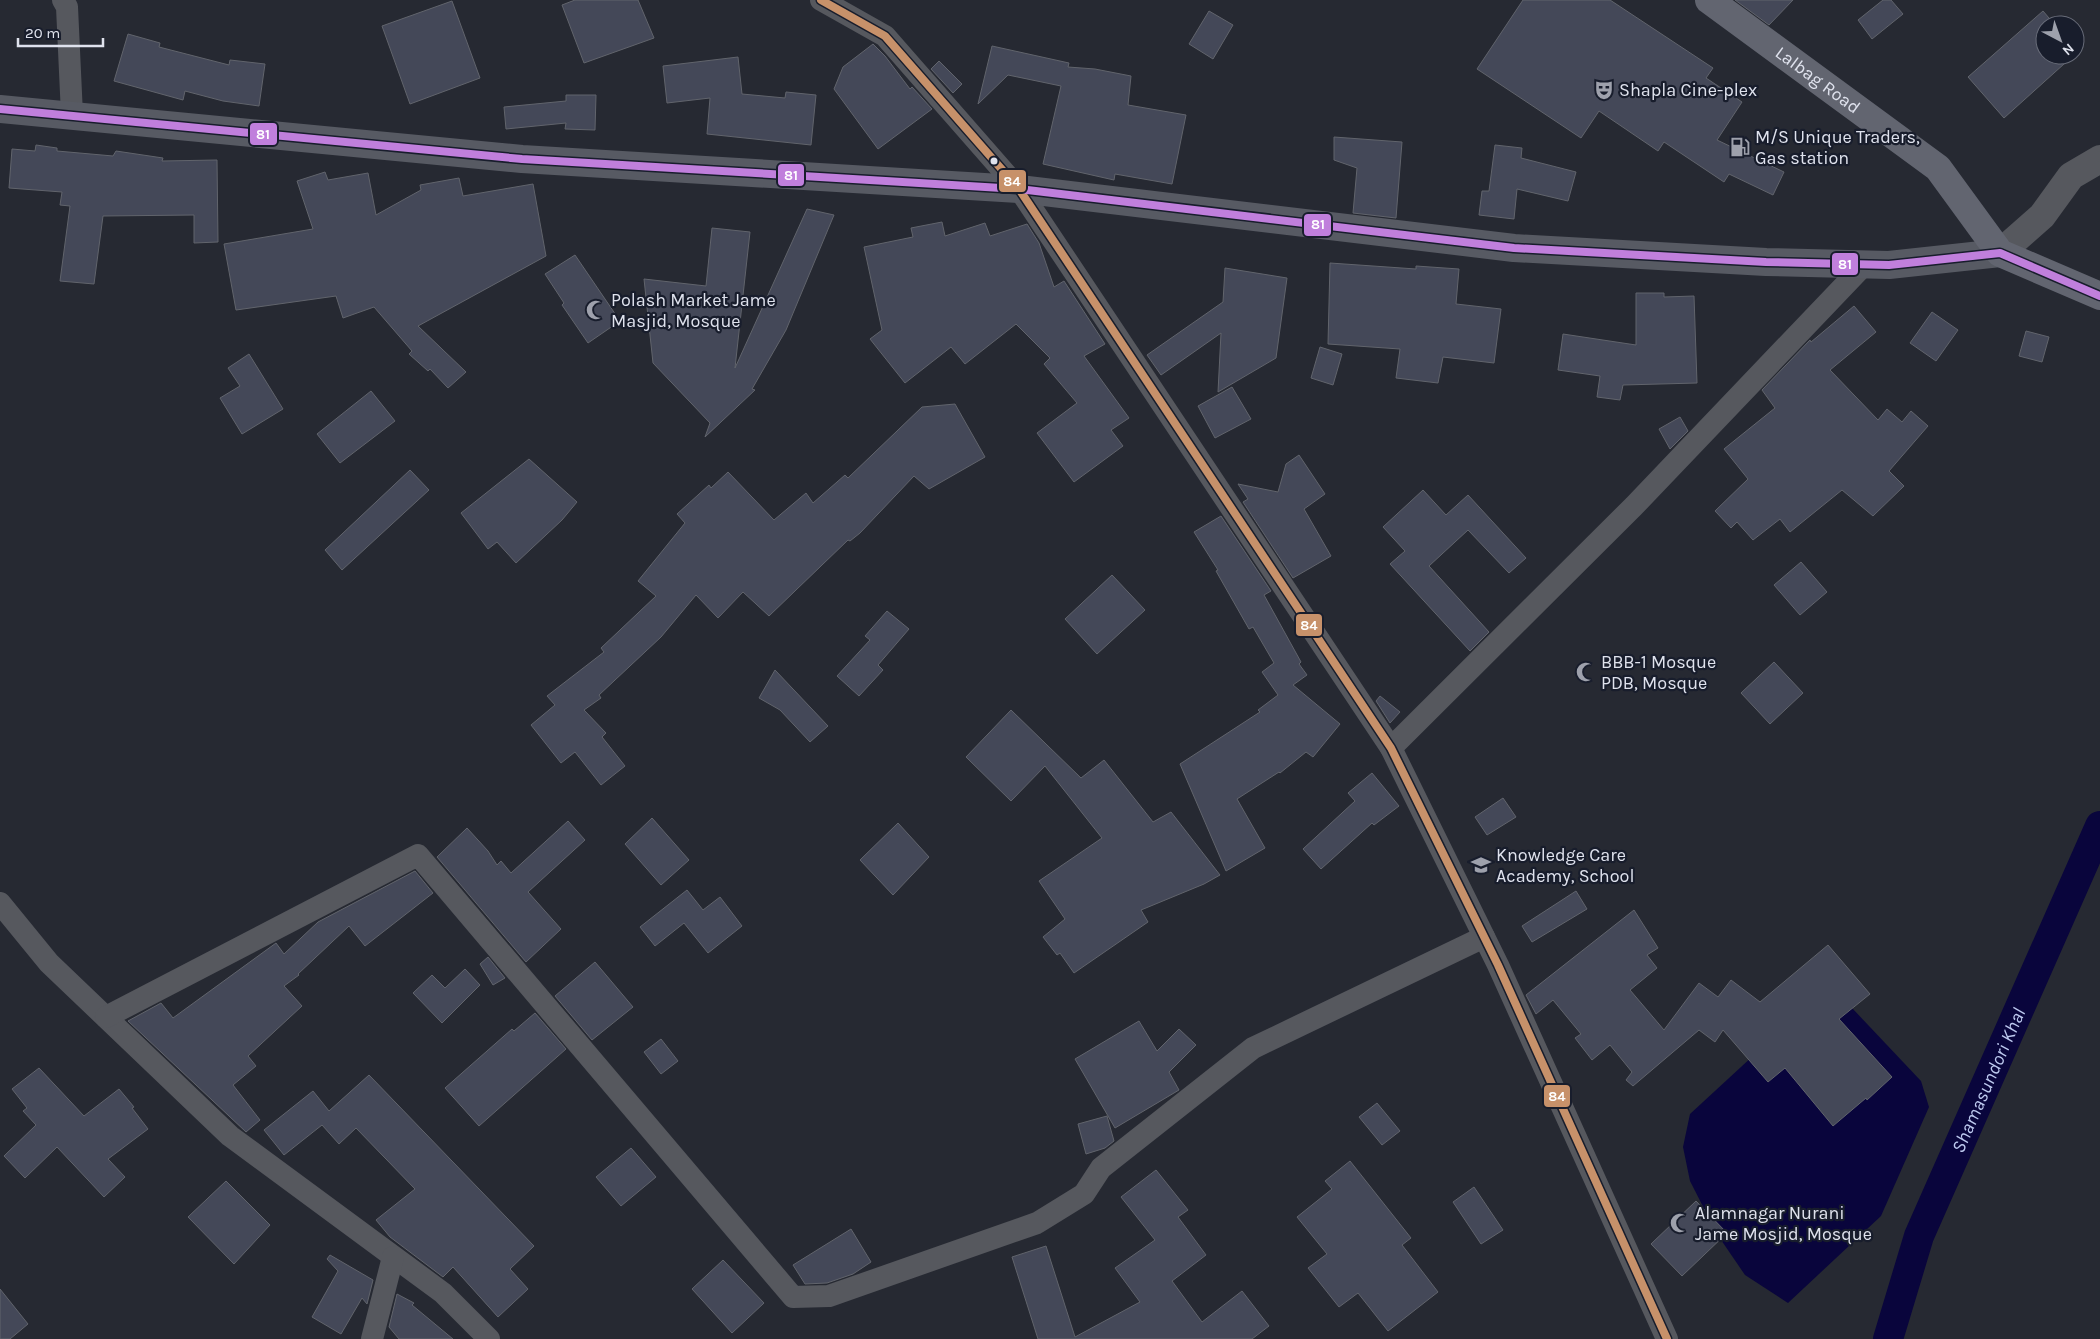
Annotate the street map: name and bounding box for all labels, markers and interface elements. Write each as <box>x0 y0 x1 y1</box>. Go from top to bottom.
scale bar <box>18 15 102 47</box>
north arrow <box>2035 15 2085 65</box>
text: 20 m <box>25 24 60 42</box>
text: N <box>2059 40 2078 59</box>
street label: Lalbag Road <box>1771 41 1865 118</box>
theatre icon: Shapla Cine-plex <box>1593 79 1615 101</box>
place label: Shapla Cine-plex <box>1619 79 1757 101</box>
line badge: 81 <box>249 122 278 146</box>
text: 81 <box>256 126 270 143</box>
place label: M/S Unique Traders, Gas station <box>1755 126 1920 169</box>
fuel station icon: M/S Unique Traders, Gas station <box>1729 136 1751 158</box>
unlabelled marker <box>989 156 999 166</box>
line badge: 81 <box>777 163 805 187</box>
text: 81 <box>784 167 798 184</box>
line badge: 84 <box>998 169 1027 193</box>
text: 84 <box>1003 173 1021 190</box>
line badge: 81 <box>1303 213 1332 237</box>
text: 81 <box>1311 216 1325 233</box>
line badge: 81 <box>1831 252 1859 276</box>
text: 81 <box>1838 256 1852 273</box>
place label: Polash Market Jame Masjid, Mosque <box>611 289 776 332</box>
mosque icon: Polash Market Jame Masjid, Mosque <box>585 299 607 321</box>
line badge: 84 <box>1295 613 1323 637</box>
text: 84 <box>1300 617 1318 634</box>
place label: BBB-1 Mosque PDB, Mosque <box>1601 651 1716 694</box>
mosque icon: BBB-1 Mosque PDB, Mosque <box>1575 661 1597 683</box>
place label: Knowledge Care Academy, School <box>1496 844 1634 887</box>
school or university icon: Knowledge Care Academy, School <box>1470 854 1492 876</box>
water label: Shamasundori Khal <box>1947 1005 2030 1156</box>
line badge: 84 <box>1543 1084 1571 1108</box>
text: 84 <box>1548 1088 1566 1105</box>
place label: Alamnagar Nurani Jame Mosjid, Mosque <box>1695 1202 1872 1245</box>
mosque icon: Alamnagar Nurani Jame Mosjid, Mosque <box>1669 1212 1691 1234</box>

